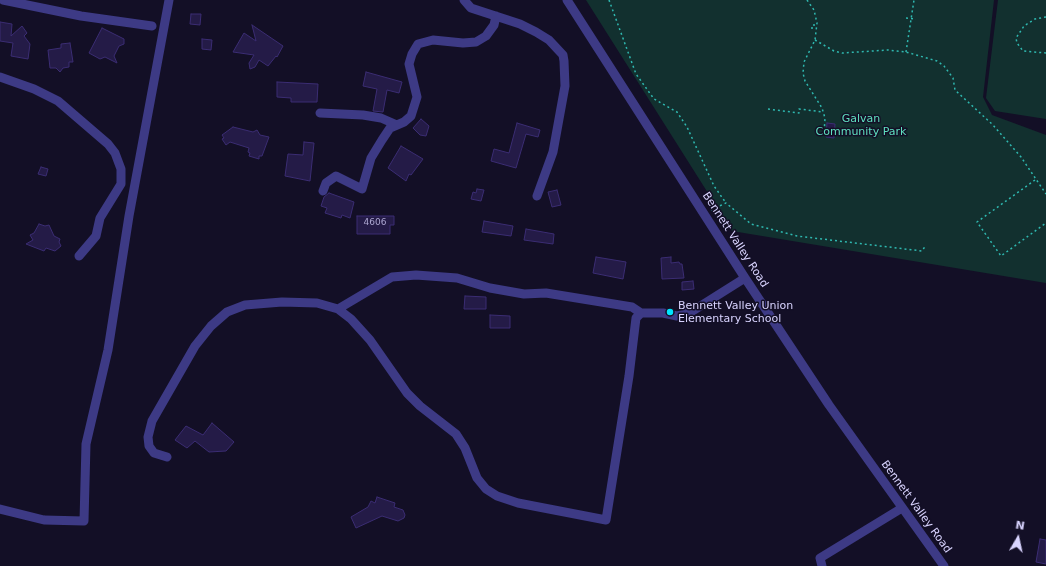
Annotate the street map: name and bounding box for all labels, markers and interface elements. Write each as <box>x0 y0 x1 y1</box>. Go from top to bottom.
park label: Galvan Community Park <box>816 112 906 138</box>
street label: Bennett Valley Road <box>699 190 771 290</box>
house number: 4606 <box>364 218 386 228</box>
place label: Bennett Valley Union Elementary School <box>678 299 793 325</box>
marker: Bennett Valley Union Elementary School <box>665 307 675 317</box>
street label: Bennett Valley Road <box>878 458 954 556</box>
north arrow <box>998 518 1038 558</box>
text: N <box>1014 519 1026 533</box>

